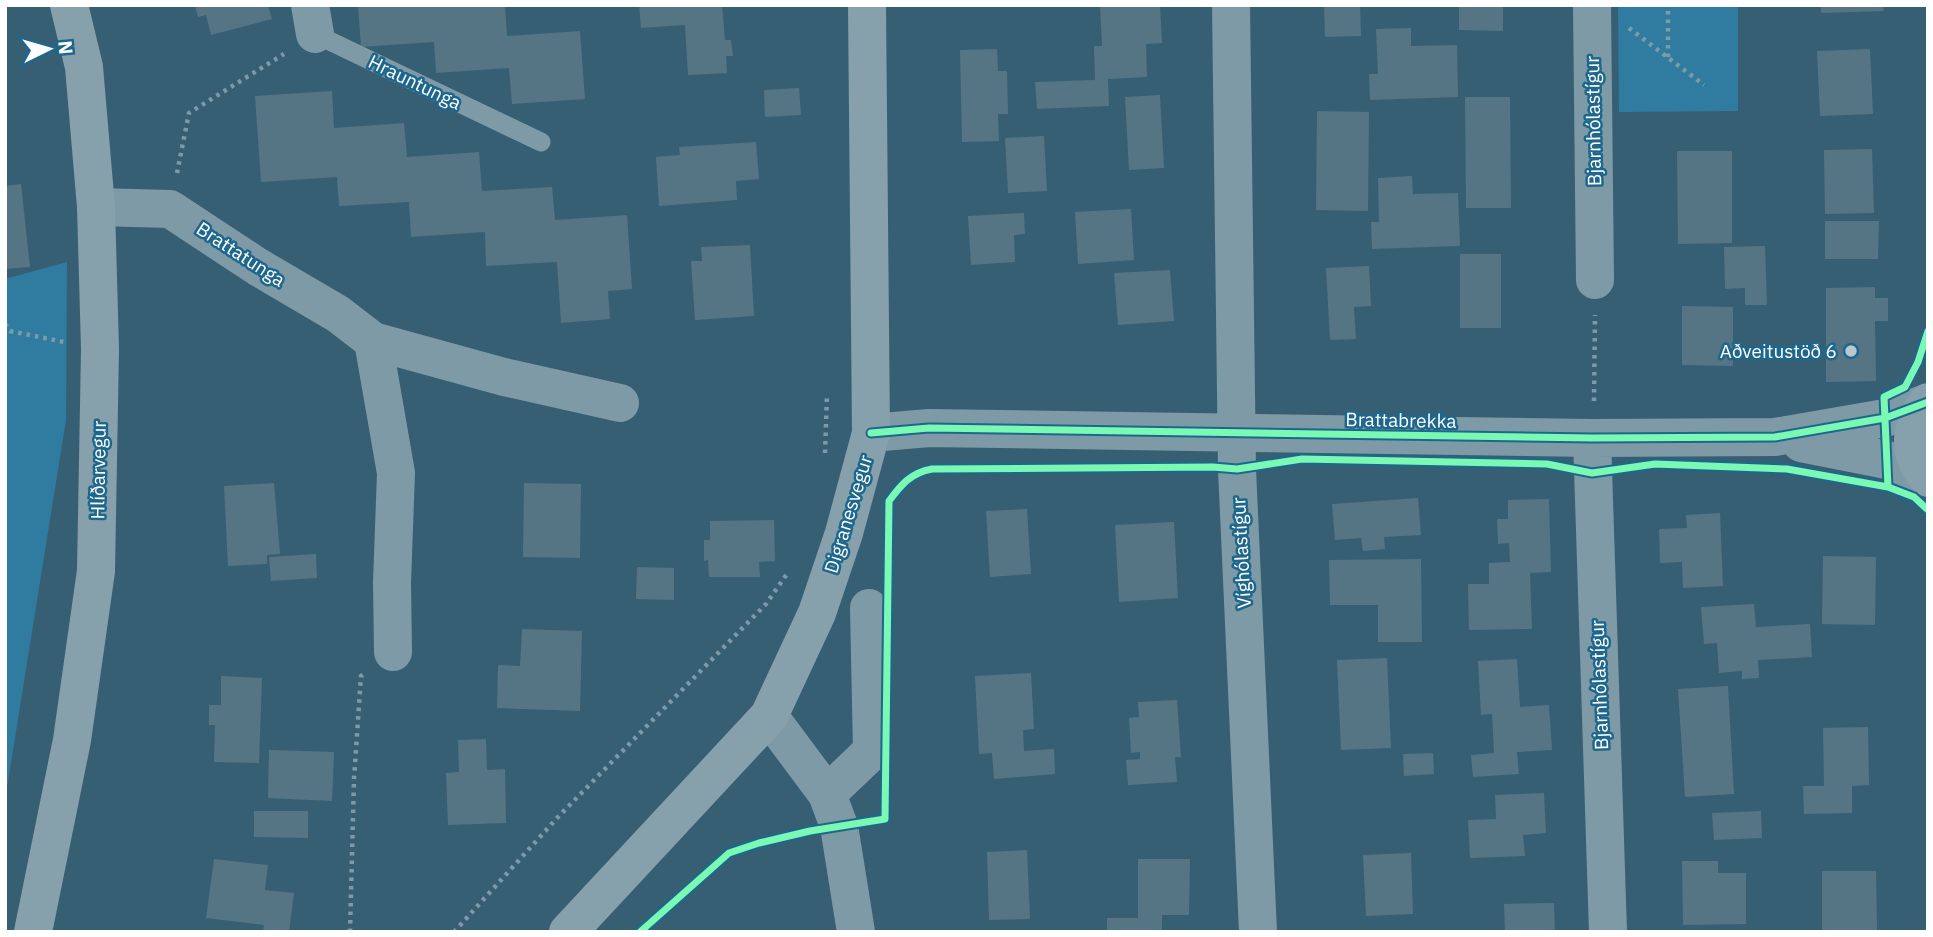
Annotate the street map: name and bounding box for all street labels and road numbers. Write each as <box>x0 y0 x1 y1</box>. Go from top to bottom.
street label: Hrauntunga <box>365 49 465 115</box>
street label: Bjarnhólastígur <box>1580 56 1606 186</box>
street label: Brattatunga <box>192 216 290 292</box>
street label: Brattabrekka <box>1345 407 1457 433</box>
street label: Hlíðarvegur <box>85 420 111 519</box>
street label: Digranesvegur <box>819 452 877 576</box>
street label: Víghólastígur <box>1226 497 1256 609</box>
street label: Bjarnhólastígur <box>1585 620 1613 750</box>

